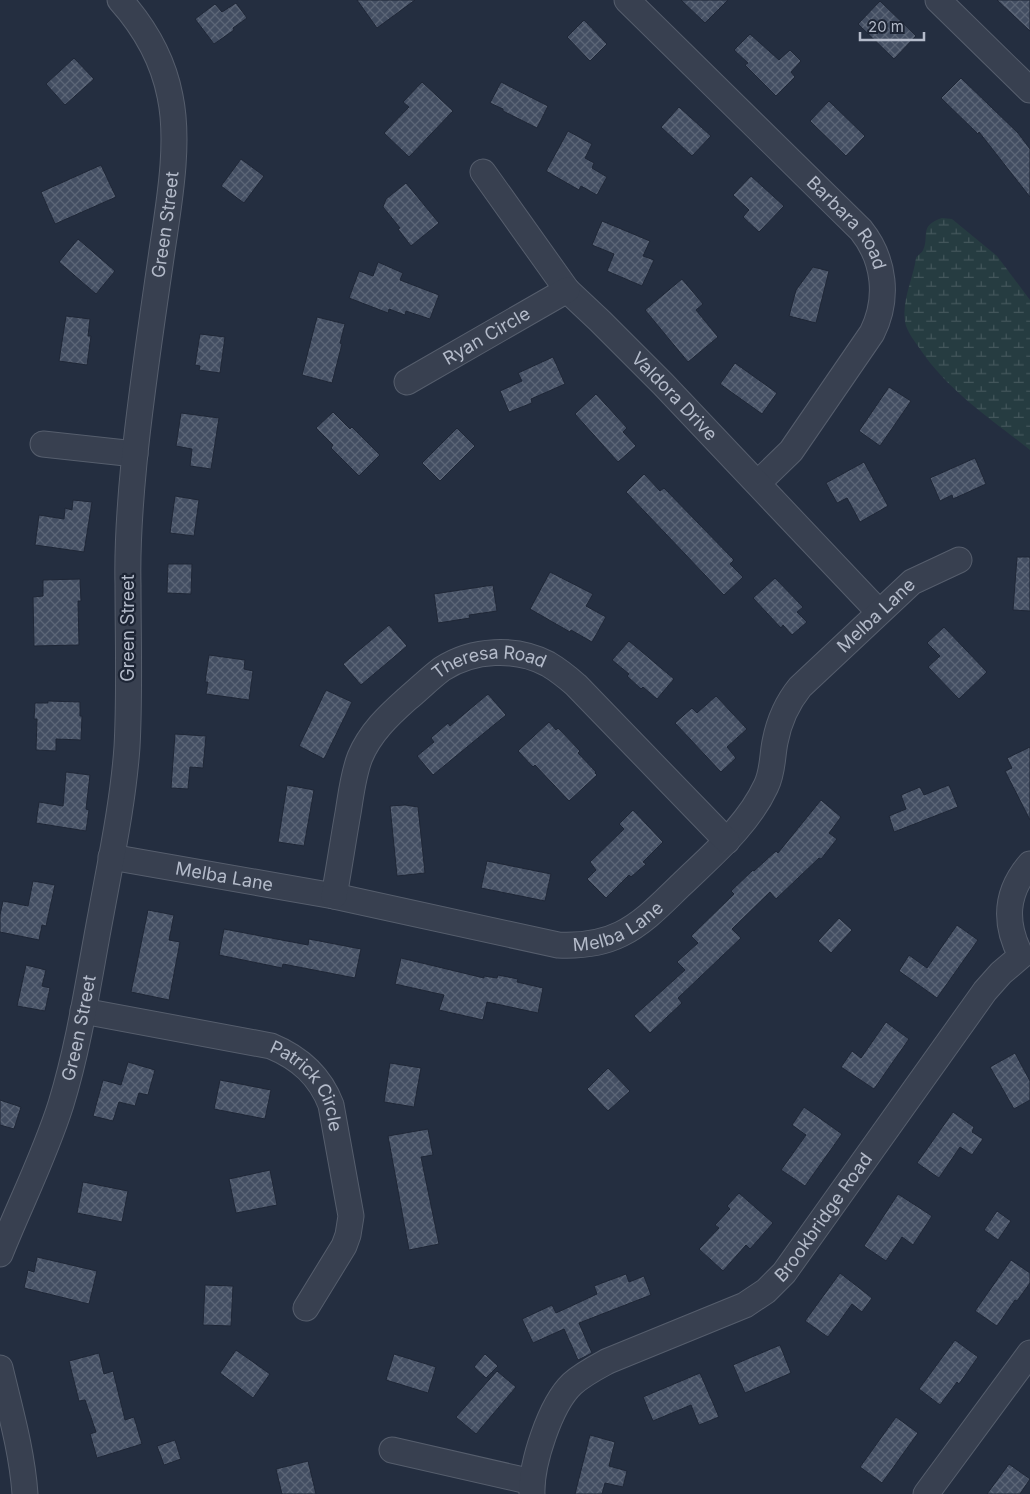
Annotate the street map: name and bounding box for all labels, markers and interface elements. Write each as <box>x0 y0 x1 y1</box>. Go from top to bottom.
scale bar <box>860 10 924 42</box>
text: 20 m <box>868 17 904 36</box>
street label: Green Street <box>147 170 182 279</box>
street label: Barbara Road <box>803 172 891 272</box>
street label: Ryan Circle <box>439 303 534 369</box>
street label: Valdora Drive <box>627 348 722 445</box>
street label: Green Street <box>117 574 138 682</box>
street label: Melba Lane <box>833 574 919 657</box>
street label: Theresa Road <box>427 641 550 683</box>
street label: Melba Lane <box>174 857 275 895</box>
street label: Melba Lane <box>572 897 667 955</box>
street label: Green Street <box>57 973 100 1083</box>
street label: Patrick Circle <box>267 1036 347 1133</box>
street label: Brookbridge Road <box>770 1149 876 1286</box>

